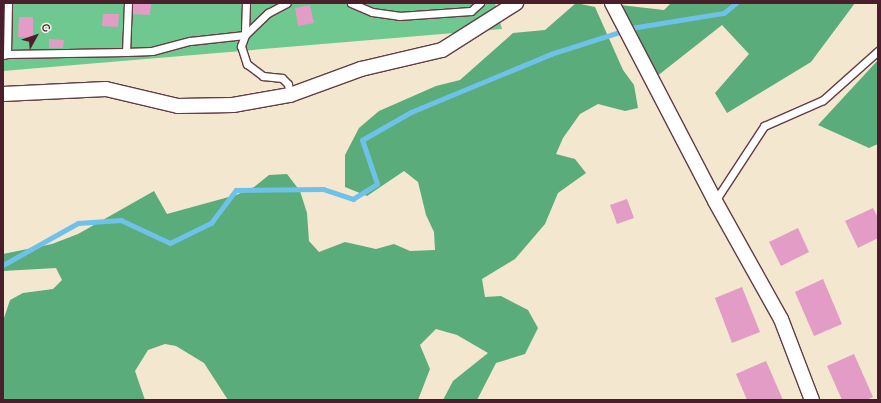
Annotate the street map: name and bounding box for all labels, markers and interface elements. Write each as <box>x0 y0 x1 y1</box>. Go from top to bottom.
north arrow <box>16 16 56 56</box>
text: С <box>38 21 53 35</box>

